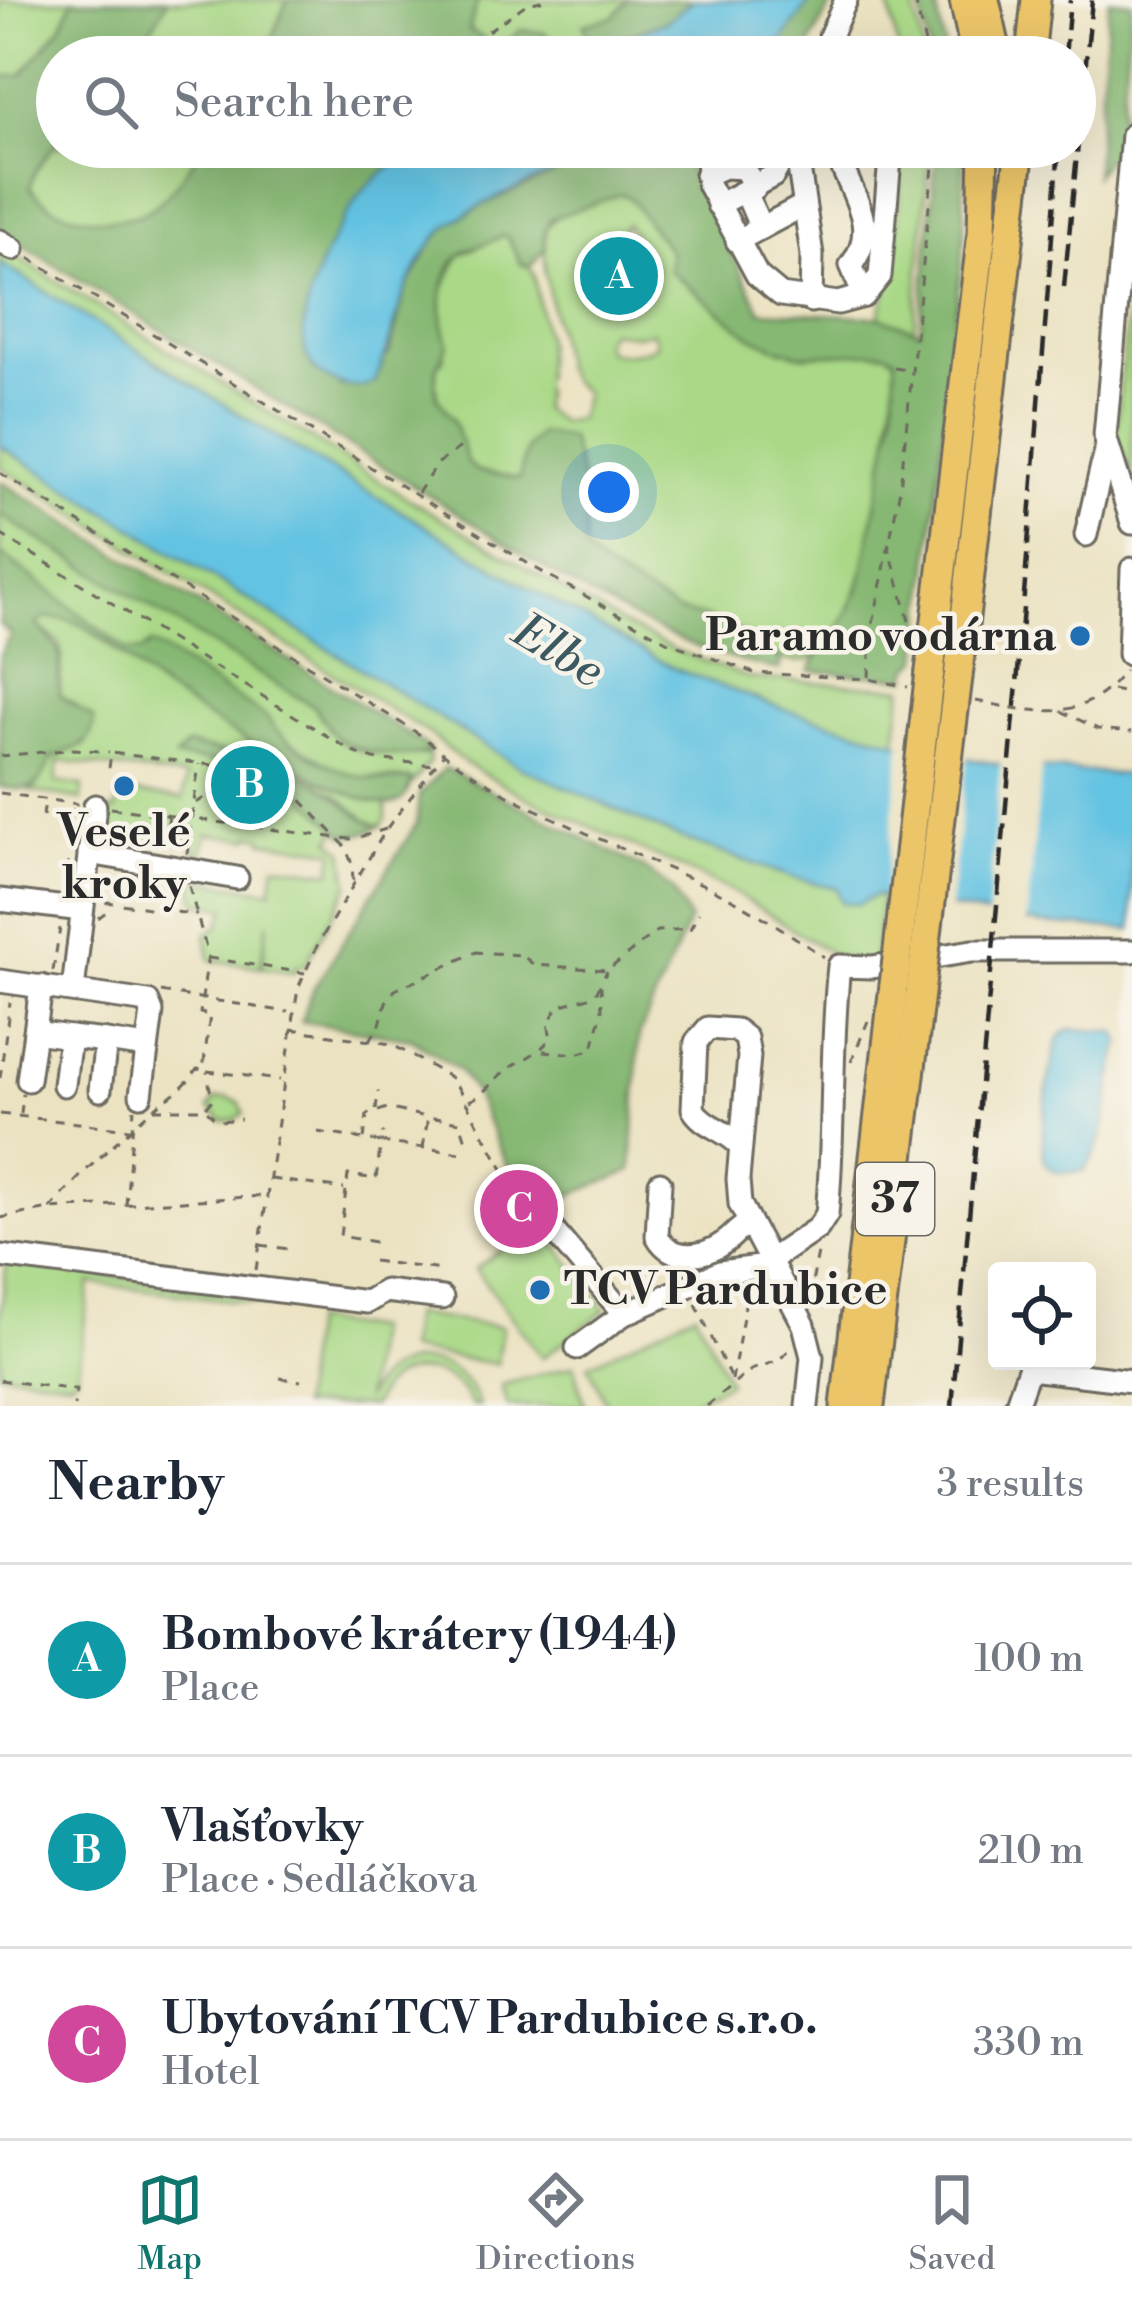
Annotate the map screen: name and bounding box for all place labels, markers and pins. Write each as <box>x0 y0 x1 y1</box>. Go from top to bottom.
pin: A <box>580 231 658 321</box>
place label: Paramo vodárna <box>705 608 1057 665</box>
marker: Paramo vodárna <box>1067 623 1093 649</box>
pin: B <box>211 740 289 830</box>
marker: Veselé kroky <box>111 773 137 799</box>
place label: Veselé kroky <box>55 804 191 913</box>
pin: C <box>480 1164 558 1254</box>
place label: TCV Pardubice <box>564 1262 887 1319</box>
marker: TCV Pardubice <box>527 1277 553 1303</box>

